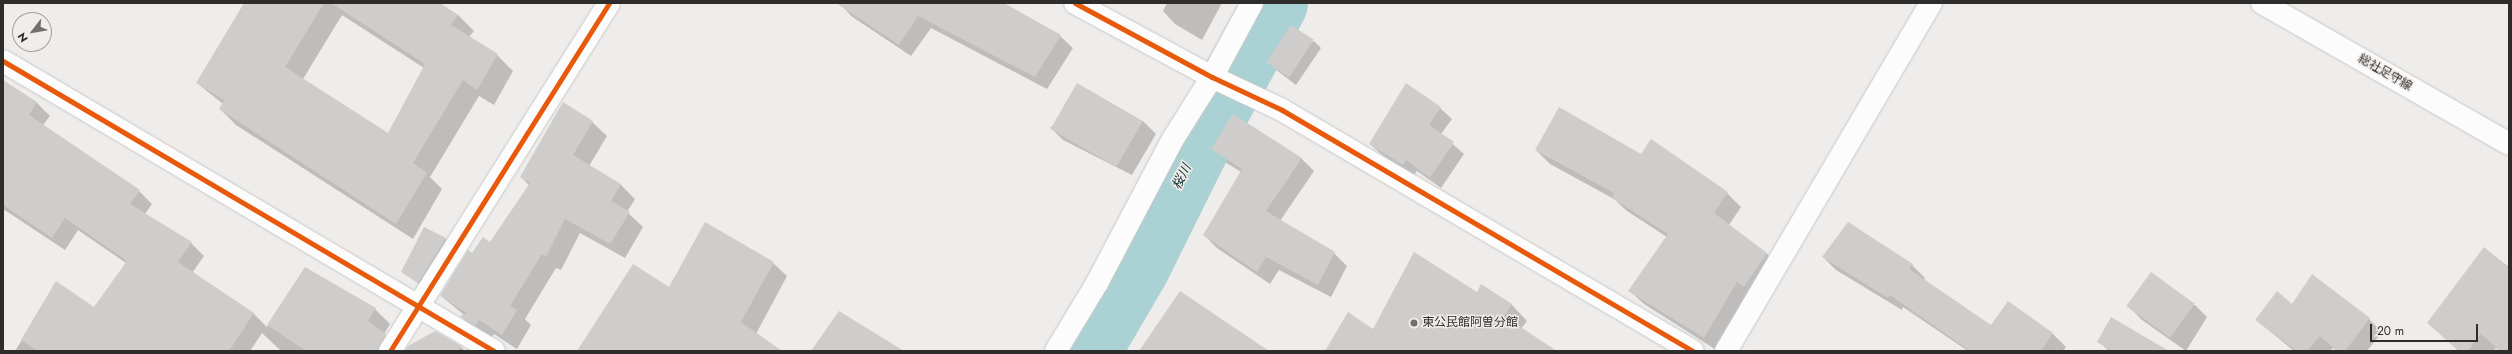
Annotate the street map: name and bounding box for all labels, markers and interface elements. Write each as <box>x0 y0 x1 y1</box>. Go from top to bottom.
north arrow <box>12 12 52 52</box>
text: N <box>13 30 32 46</box>
street label: 総社足守線 <box>2355 52 2415 94</box>
water label: 桜川 <box>1169 162 1195 192</box>
place label: 東公民館阿曽分館 <box>1422 316 1518 330</box>
scale bar <box>2372 316 2480 342</box>
marker: 東公民館阿曽分館 <box>1409 318 1419 328</box>
text: 20 m <box>2377 322 2404 340</box>

